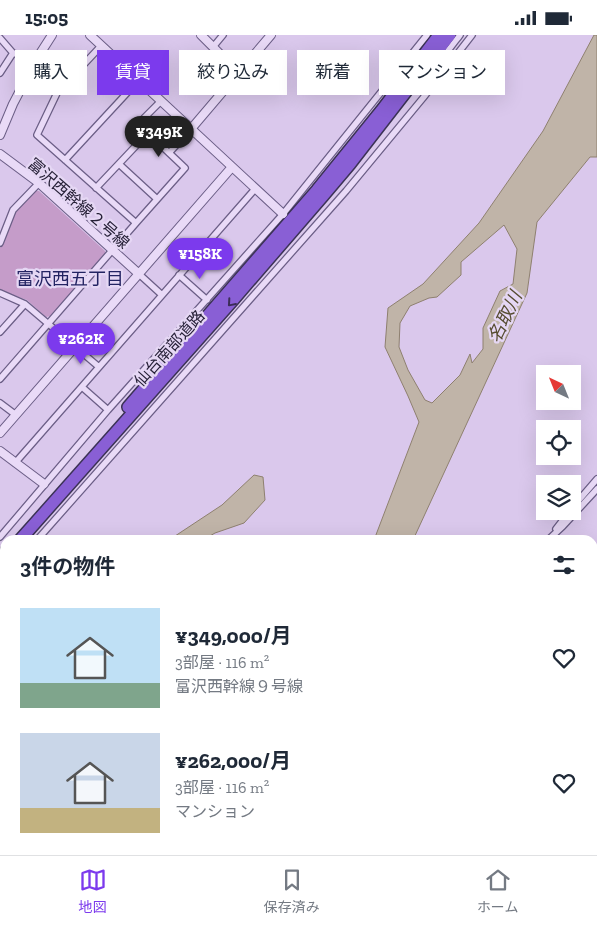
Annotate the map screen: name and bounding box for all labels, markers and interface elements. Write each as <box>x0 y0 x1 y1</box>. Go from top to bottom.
text: 15:05 <box>25 6 68 29</box>
chip: 購入 <box>15 50 87 95</box>
chip: 賃貸 <box>97 50 169 95</box>
chip: 絞り込み <box>179 50 287 95</box>
chip: 新着 <box>297 50 369 95</box>
chip: マンション <box>379 50 505 95</box>
pin: ¥349K <box>124 115 194 158</box>
text: ¥349K <box>136 122 182 141</box>
street label: 富沢西幹線２号線 <box>24 154 133 253</box>
pin: ¥158K <box>165 237 235 280</box>
text: ¥158K <box>178 244 222 263</box>
district label: 富沢西五丁目 <box>16 268 124 290</box>
water label: 名取川 <box>483 286 528 346</box>
one-way arrow <box>228 297 237 306</box>
street label: 仙台南部道路 <box>130 306 209 390</box>
pin: ¥262K <box>46 323 116 365</box>
text: ¥262K <box>58 329 104 348</box>
north arrow <box>536 365 581 410</box>
map controls <box>536 365 581 520</box>
button: locate <box>536 420 581 465</box>
button: layers <box>536 475 581 520</box>
icon: filters <box>550 551 578 579</box>
text: 3件の物件 <box>20 554 115 579</box>
text: ¥349,000/月 <box>175 623 292 648</box>
icon: home <box>60 628 120 688</box>
icon: heart <box>550 644 578 672</box>
text: 3部屋 · 116 m² <box>175 653 269 672</box>
text: 富沢西幹線９号線 <box>175 677 303 696</box>
text: ¥262,000/月 <box>175 748 291 773</box>
icon: home <box>60 753 120 813</box>
icon: heart <box>550 769 578 797</box>
text: 3部屋 · 116 m² <box>175 778 269 797</box>
text: マンション <box>175 802 255 821</box>
tab: 地図 <box>79 866 107 916</box>
tab: 保存済み <box>264 866 320 916</box>
tab: ホーム <box>477 866 518 916</box>

